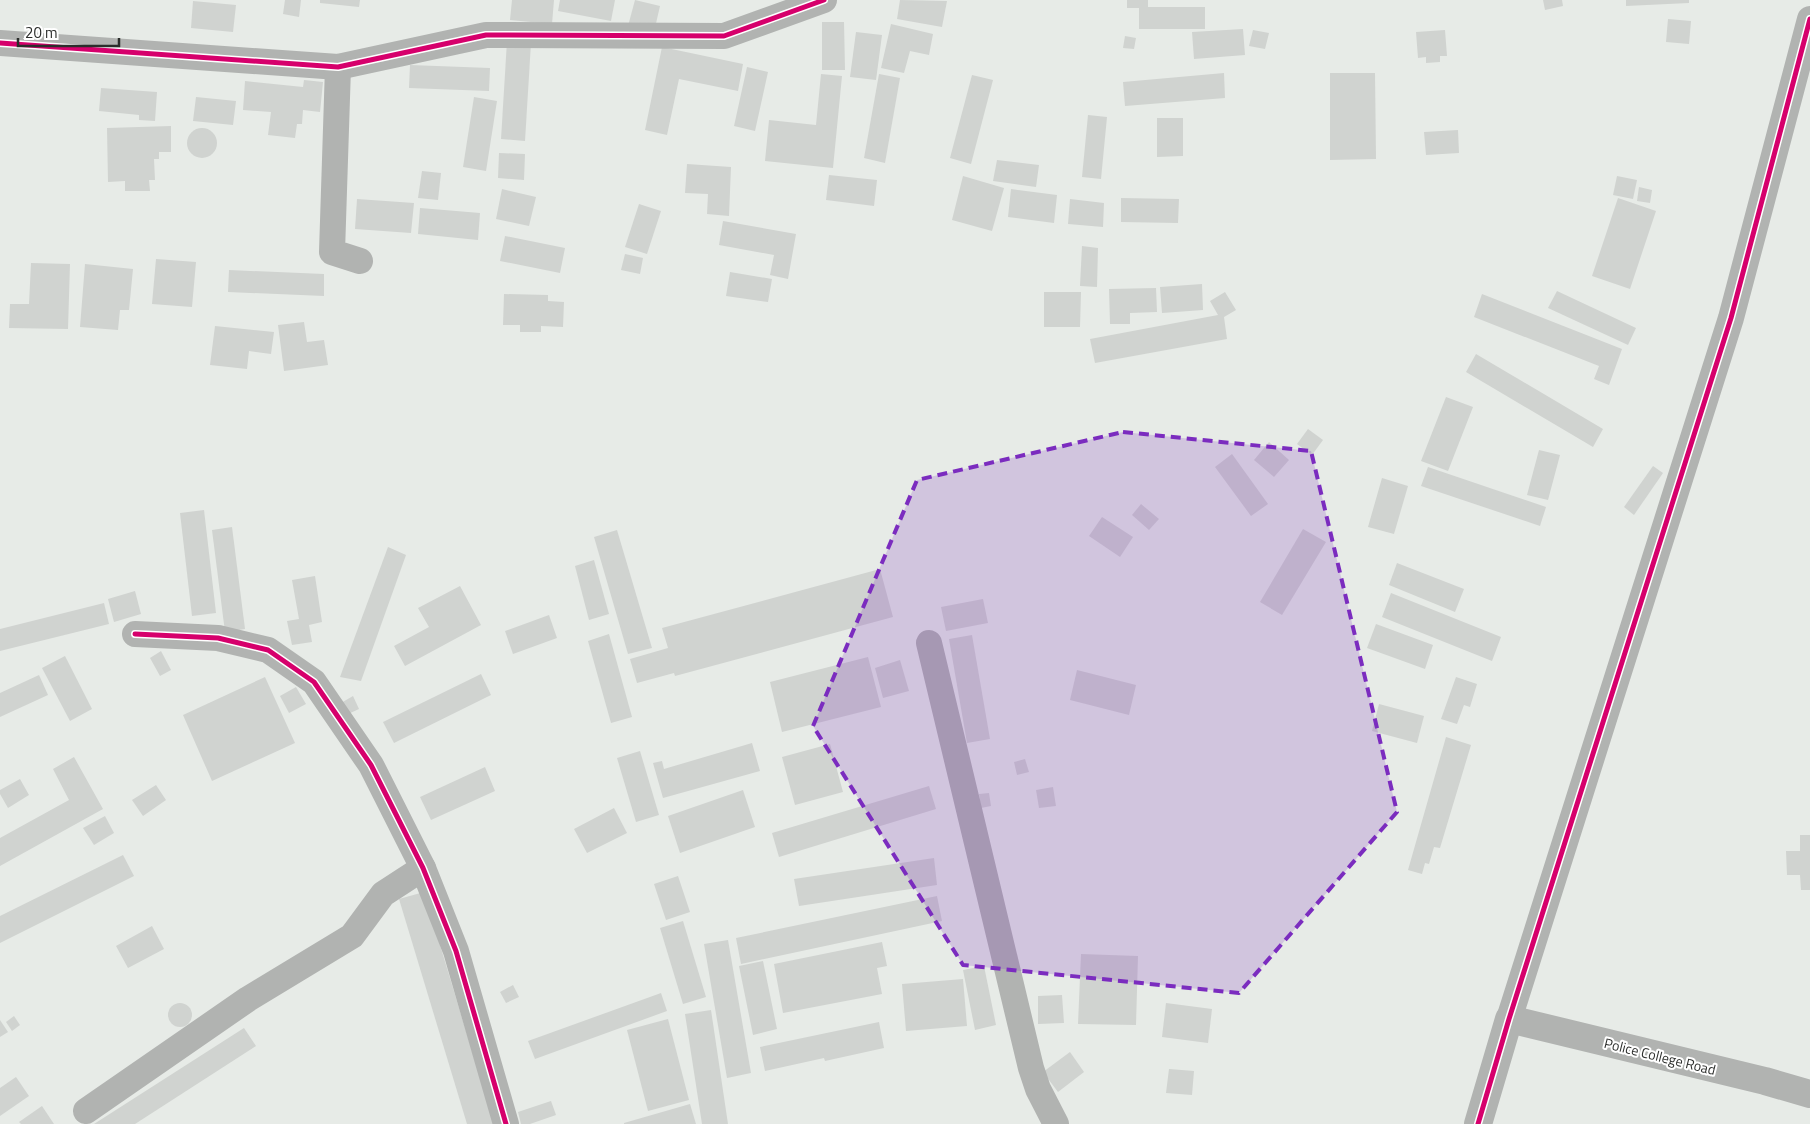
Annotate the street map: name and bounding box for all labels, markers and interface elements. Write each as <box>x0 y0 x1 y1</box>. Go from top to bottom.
scale bar <box>18 15 119 47</box>
text: 20 m <box>25 21 58 44</box>
street label: Police College Road <box>1602 1032 1718 1080</box>

